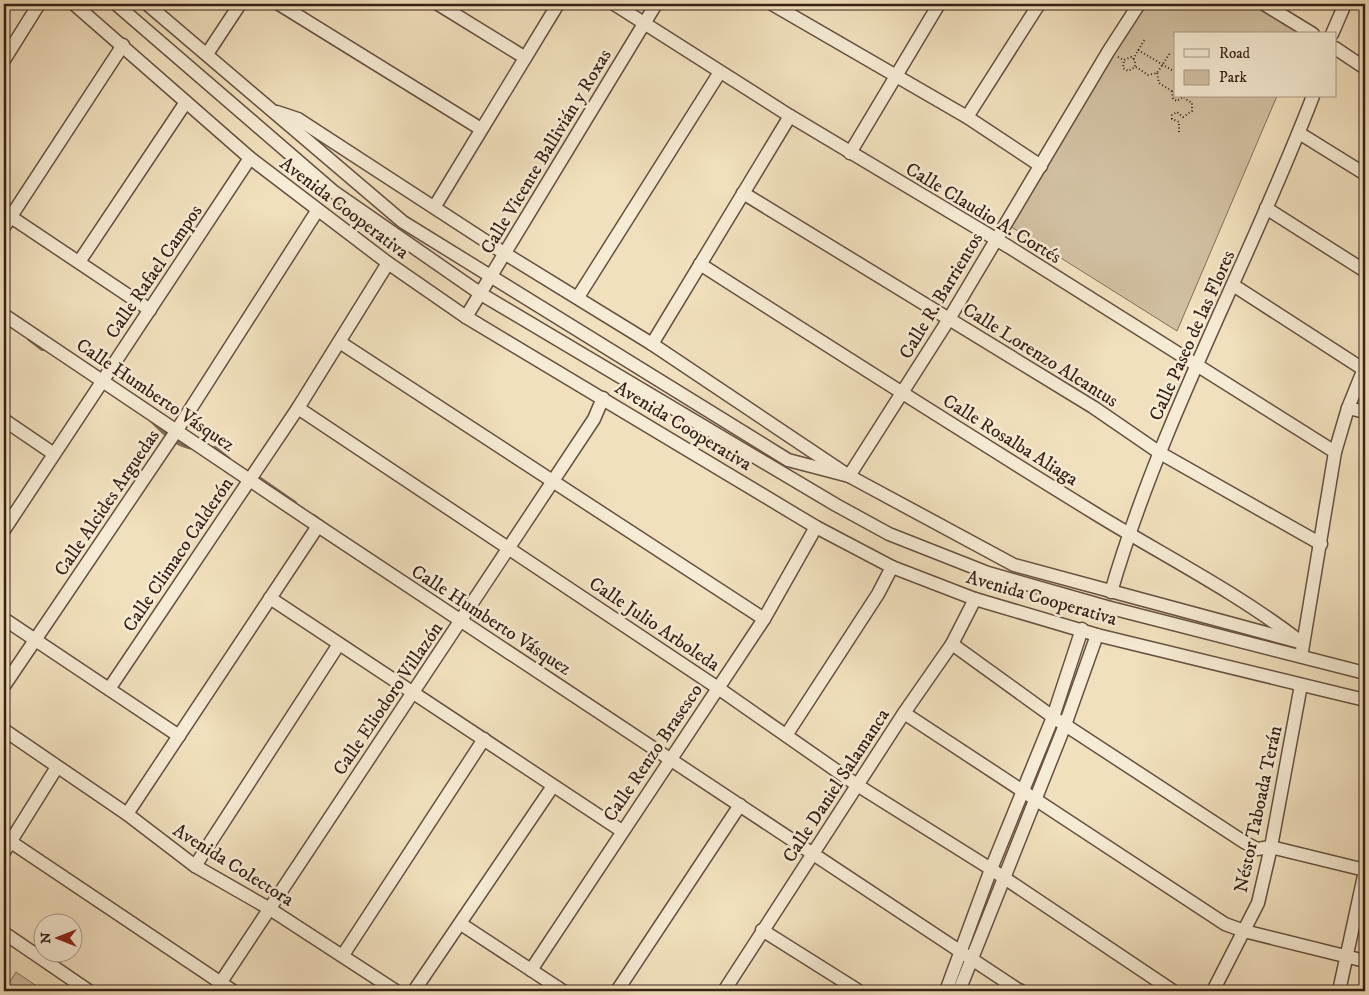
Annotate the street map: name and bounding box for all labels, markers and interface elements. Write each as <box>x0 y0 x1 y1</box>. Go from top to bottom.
legend <box>1174 32 1336 98</box>
text: Road <box>1219 44 1251 63</box>
street label: Calle Vicente Ballivián y Roxas <box>476 45 617 258</box>
text: Park <box>1219 68 1248 87</box>
street label: Avenida Cooperativa <box>275 152 413 264</box>
street label: Calle Claudio A. Cortés <box>901 158 1065 269</box>
street label: Calle Rafael Campos <box>101 201 208 343</box>
street label: Calle R. Barrientos <box>894 228 988 363</box>
street label: Calle Paseo de las Flores <box>1144 247 1240 424</box>
street label: Calle Lorenzo Alcantus <box>958 298 1122 412</box>
street label: Calle Humberto Vásquez <box>71 334 239 458</box>
street label: Avenida Cooperativa <box>611 376 756 476</box>
street label: Calle Rosalba Aliaga <box>938 389 1082 491</box>
street label: Calle Alcides Arguedas <box>50 425 165 581</box>
street label: Calle Climaco Calderón <box>118 473 238 636</box>
street label: Calle Humberto Vásquez <box>406 560 576 681</box>
street label: Avenida Cooperativa <box>964 566 1119 631</box>
street label: Calle Julio Arboleda <box>584 572 724 676</box>
street label: Calle Eliodoro Villazón <box>328 618 448 780</box>
street label: Calle Renzo Brasesco <box>599 680 708 826</box>
street label: Calle Daniel Salamanca <box>778 704 895 867</box>
street label: Néstor Taboada Terán <box>1230 724 1287 895</box>
street label: Avenida Colectora <box>168 819 298 912</box>
north arrow <box>32 912 82 962</box>
text: N <box>37 932 55 944</box>

